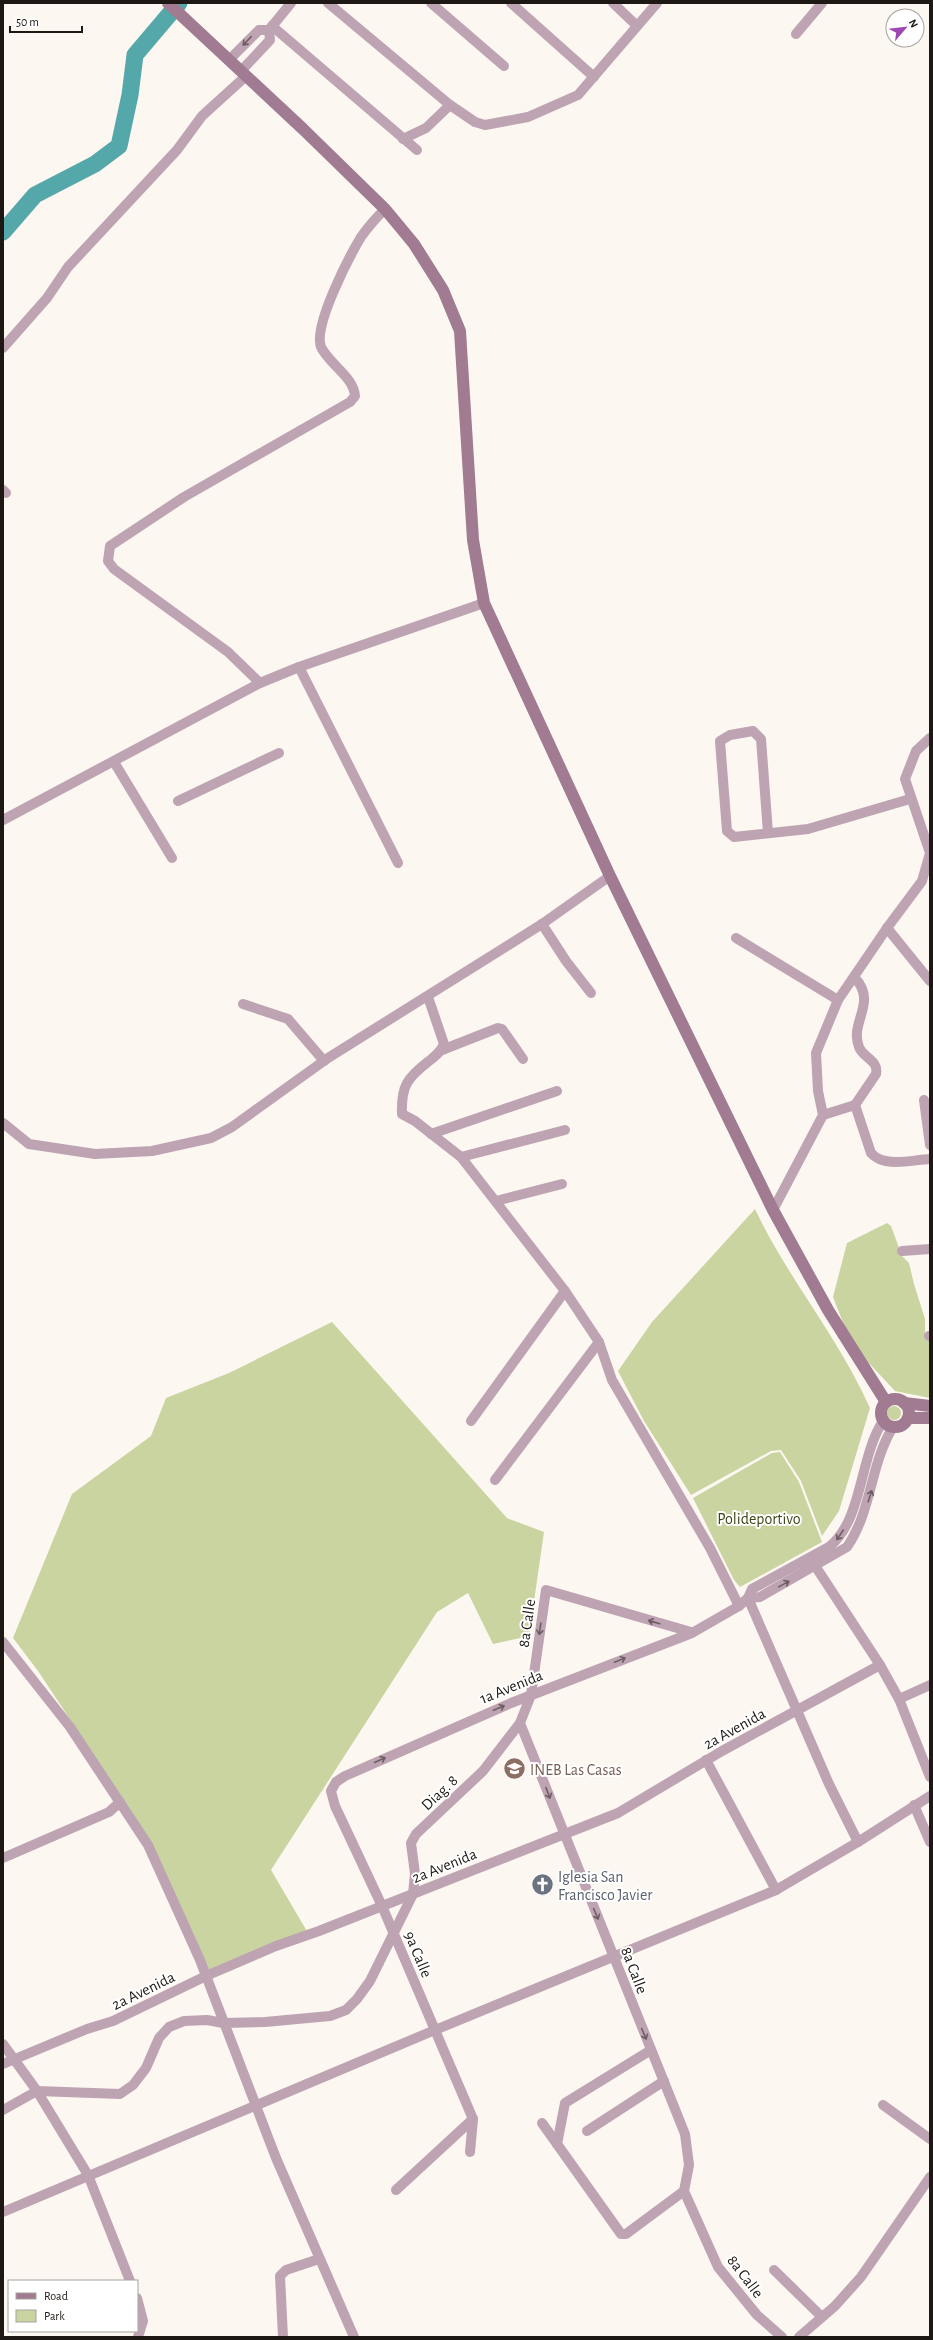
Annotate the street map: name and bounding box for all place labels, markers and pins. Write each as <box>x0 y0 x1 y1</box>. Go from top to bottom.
school or university icon: INEB Las Casas <box>502 1756 528 1782</box>
place label: INEB Las Casas <box>530 1762 622 1778</box>
place label: Iglesia San Francisco Javier <box>558 1869 653 1903</box>
church icon: Iglesia San Francisco Javier <box>529 1872 555 1898</box>

